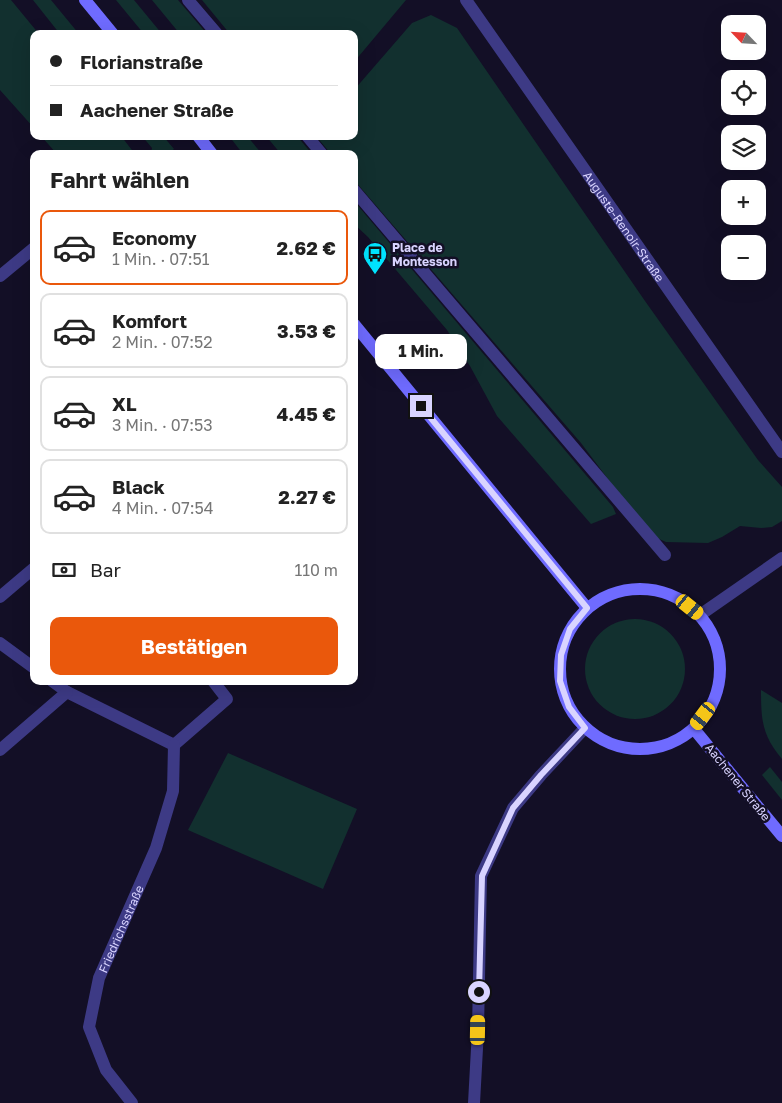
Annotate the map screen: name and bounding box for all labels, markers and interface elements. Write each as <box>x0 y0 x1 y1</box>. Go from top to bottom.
north arrow <box>721 15 766 60</box>
map controls <box>721 15 766 280</box>
text: Florianstraße <box>80 50 203 73</box>
button: locate <box>721 70 766 115</box>
text: Aachener Straße <box>80 98 234 121</box>
button: layers <box>721 125 766 170</box>
text: Fahrt wählen <box>50 166 189 193</box>
street label: Auguste-Renoir-Straße <box>580 168 668 284</box>
button: + <box>721 180 766 225</box>
icon: car <box>52 225 97 270</box>
text: Economy <box>112 226 197 249</box>
button: − <box>721 235 766 280</box>
text: 2.62 € <box>277 236 336 259</box>
place label: Place de Montesson <box>392 240 457 269</box>
bus stop icon: Place de Montesson <box>362 241 388 275</box>
text: 1 Min. · 07:51 <box>112 249 210 269</box>
icon: car <box>52 308 97 353</box>
text: Komfort <box>112 309 187 332</box>
text: 3.53 € <box>277 319 336 342</box>
text: 2 Min. · 07:52 <box>112 332 213 352</box>
callout: 1 Min. <box>375 334 467 368</box>
text: 1 Min. <box>398 341 444 361</box>
icon: car <box>52 391 97 436</box>
text: XL <box>112 392 137 415</box>
route end <box>410 395 432 417</box>
text: 4.45 € <box>276 402 336 425</box>
text: 3 Min. · 07:53 <box>112 415 213 435</box>
icon: car <box>52 474 97 519</box>
text: Black <box>112 475 165 498</box>
text: 2.27 € <box>278 485 336 508</box>
text: 4 Min. · 07:54 <box>112 498 214 518</box>
icon: cash <box>50 556 78 584</box>
text: Bar <box>90 558 121 581</box>
text: 110 m <box>294 560 338 580</box>
car <box>673 592 706 622</box>
button: Bestätigen <box>50 617 338 675</box>
car <box>687 700 718 732</box>
street label: Aachener Straße <box>702 740 774 824</box>
street label: Friedrichsstraße <box>95 883 146 975</box>
route start <box>468 981 490 1003</box>
car <box>470 1015 485 1045</box>

